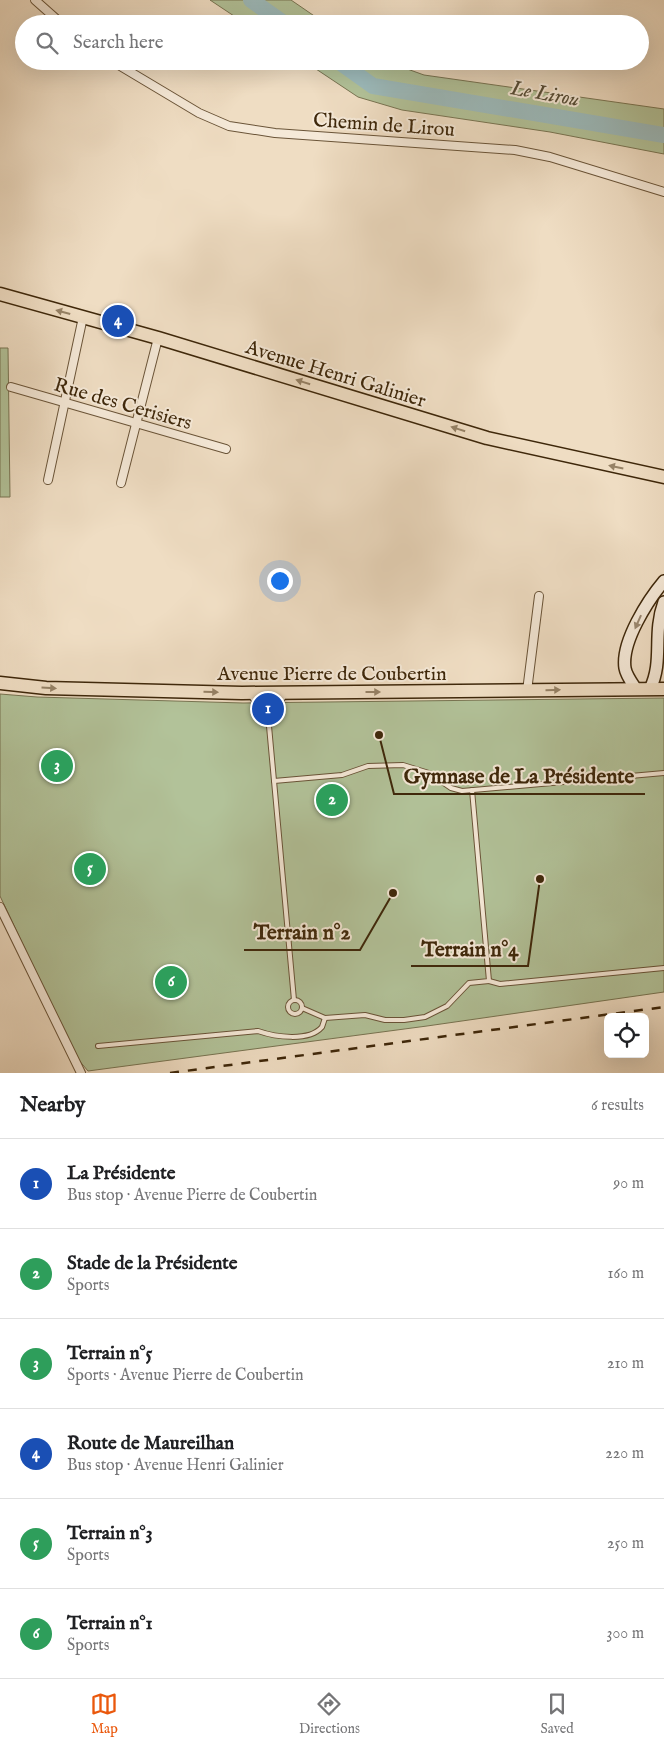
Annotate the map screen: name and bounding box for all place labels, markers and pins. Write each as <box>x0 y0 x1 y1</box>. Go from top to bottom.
pin: 4 <box>102 302 134 340</box>
pin: 1 <box>252 690 284 728</box>
pin: 3 <box>41 747 73 785</box>
callout: Gymnase de La Présidente <box>394 758 645 794</box>
pin: 2 <box>316 781 348 819</box>
pin: 5 <box>74 850 106 888</box>
callout: Terrain n°2 <box>244 914 360 950</box>
callout: Terrain n°4 <box>411 930 528 966</box>
pin: 6 <box>155 963 187 1001</box>

